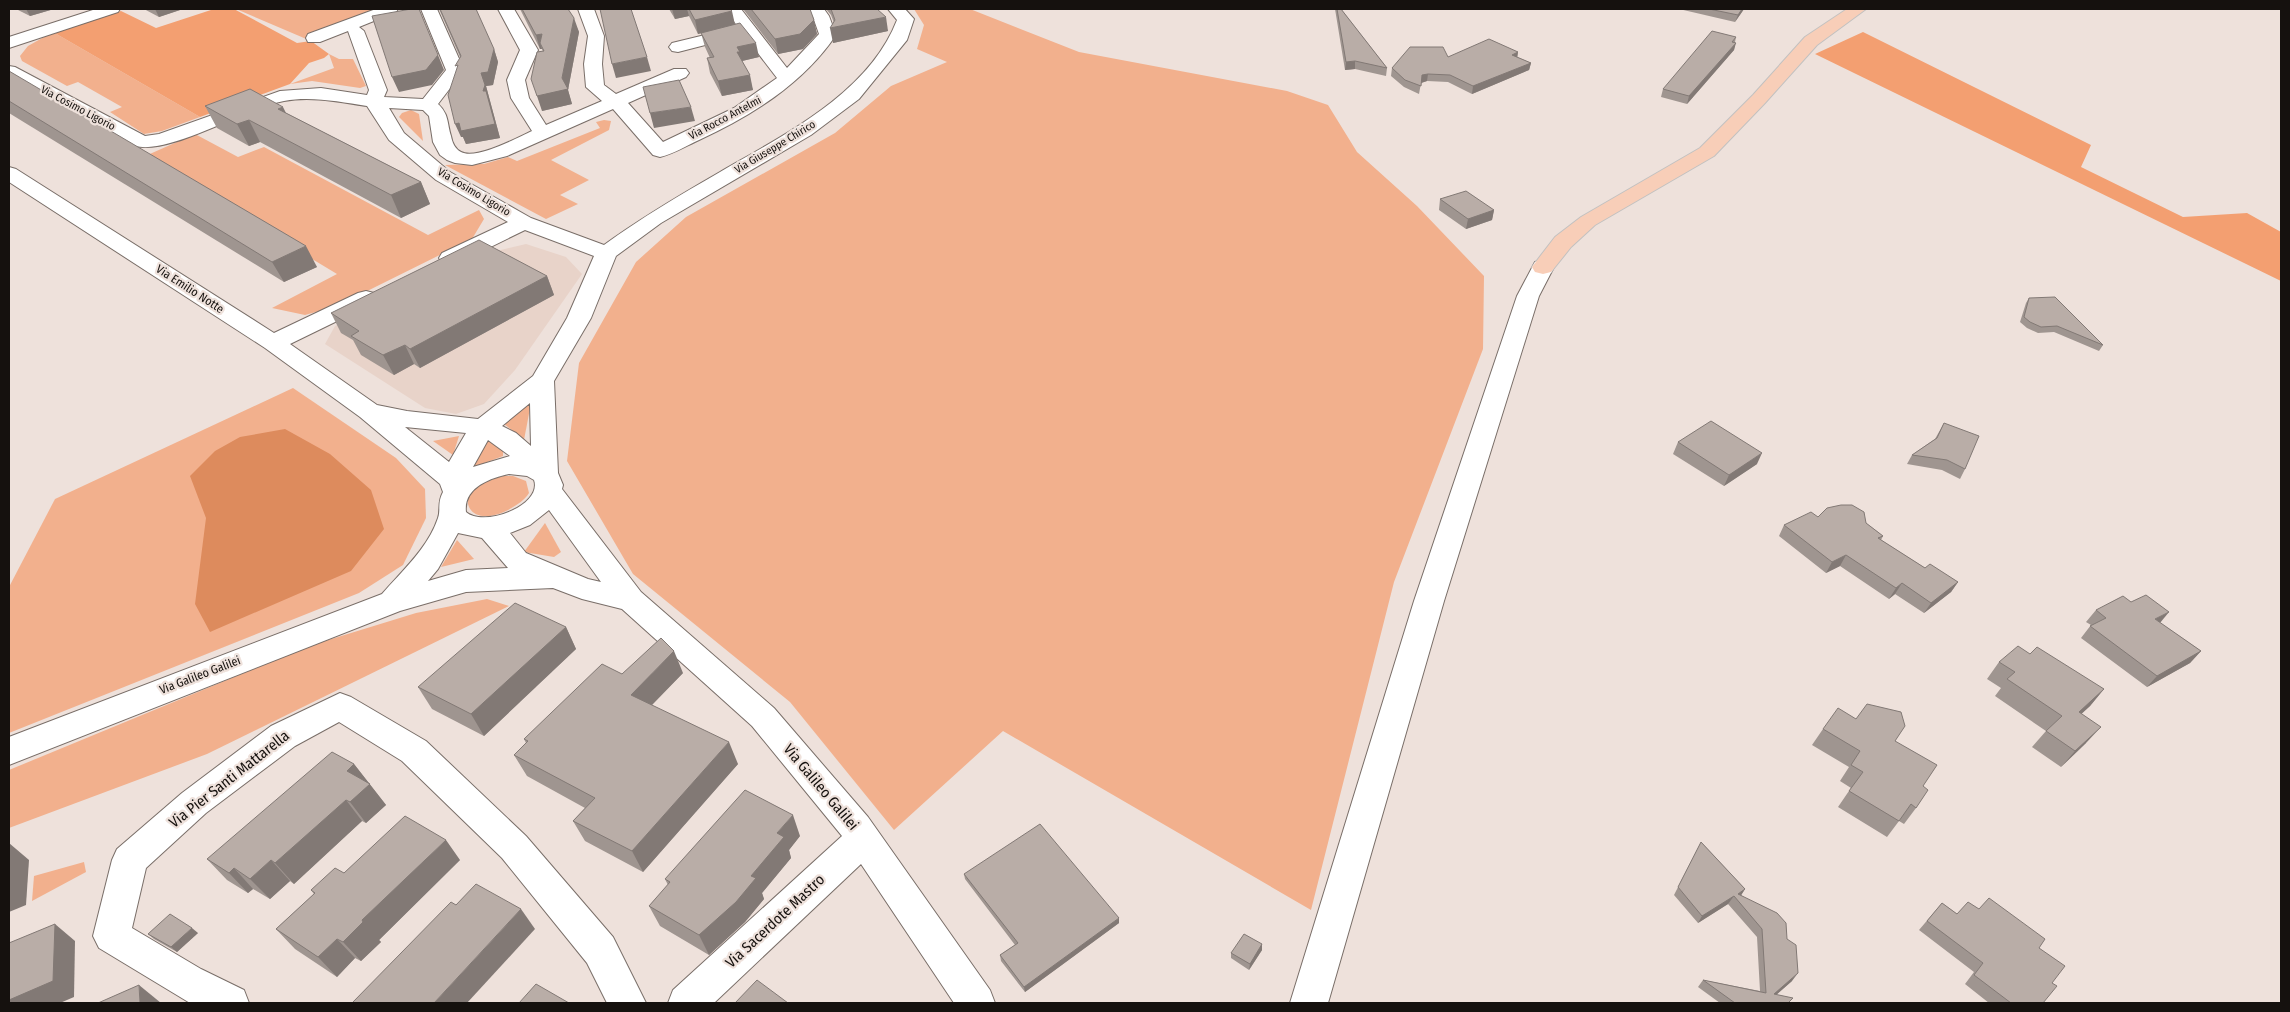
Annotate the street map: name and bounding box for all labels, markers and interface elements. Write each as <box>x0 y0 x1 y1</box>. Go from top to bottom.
street label: Via Cosimo Ligorio <box>38 83 118 133</box>
street label: Via Rocco Antelmi <box>687 93 764 142</box>
street label: Via Giuseppe Chirico <box>732 118 818 176</box>
street label: Via Cosimo Ligorio <box>435 165 513 219</box>
street label: Via Emilio Notte <box>153 262 227 316</box>
street label: Via Galileo Galilei <box>157 653 243 697</box>
street label: Via Pier Santi Mattarella <box>165 727 293 831</box>
street label: Via Galileo Galilei <box>780 740 862 834</box>
street label: Via Sacerdote Mastro <box>722 870 828 972</box>

